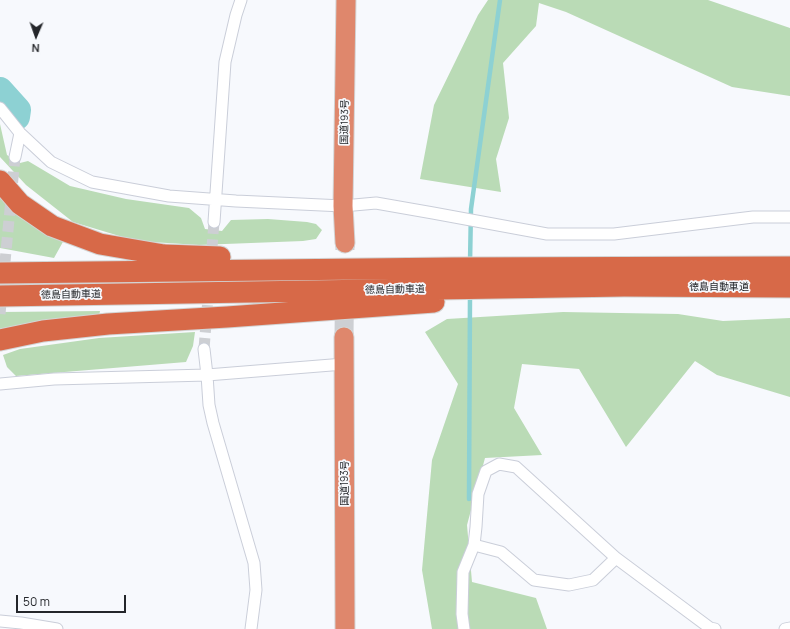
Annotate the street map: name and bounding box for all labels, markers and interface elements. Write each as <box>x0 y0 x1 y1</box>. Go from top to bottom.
north arrow <box>16 16 56 56</box>
text: N <box>31 41 40 56</box>
street label: 国道193号 <box>339 99 351 145</box>
street label: 徳島自動車道 <box>689 281 749 293</box>
street label: 徳島自動車道 <box>365 283 425 297</box>
street label: 徳島自動車道 <box>41 288 101 302</box>
street label: 国道193号 <box>339 460 351 506</box>
scale bar <box>18 587 128 613</box>
text: 50 m <box>23 593 50 610</box>

